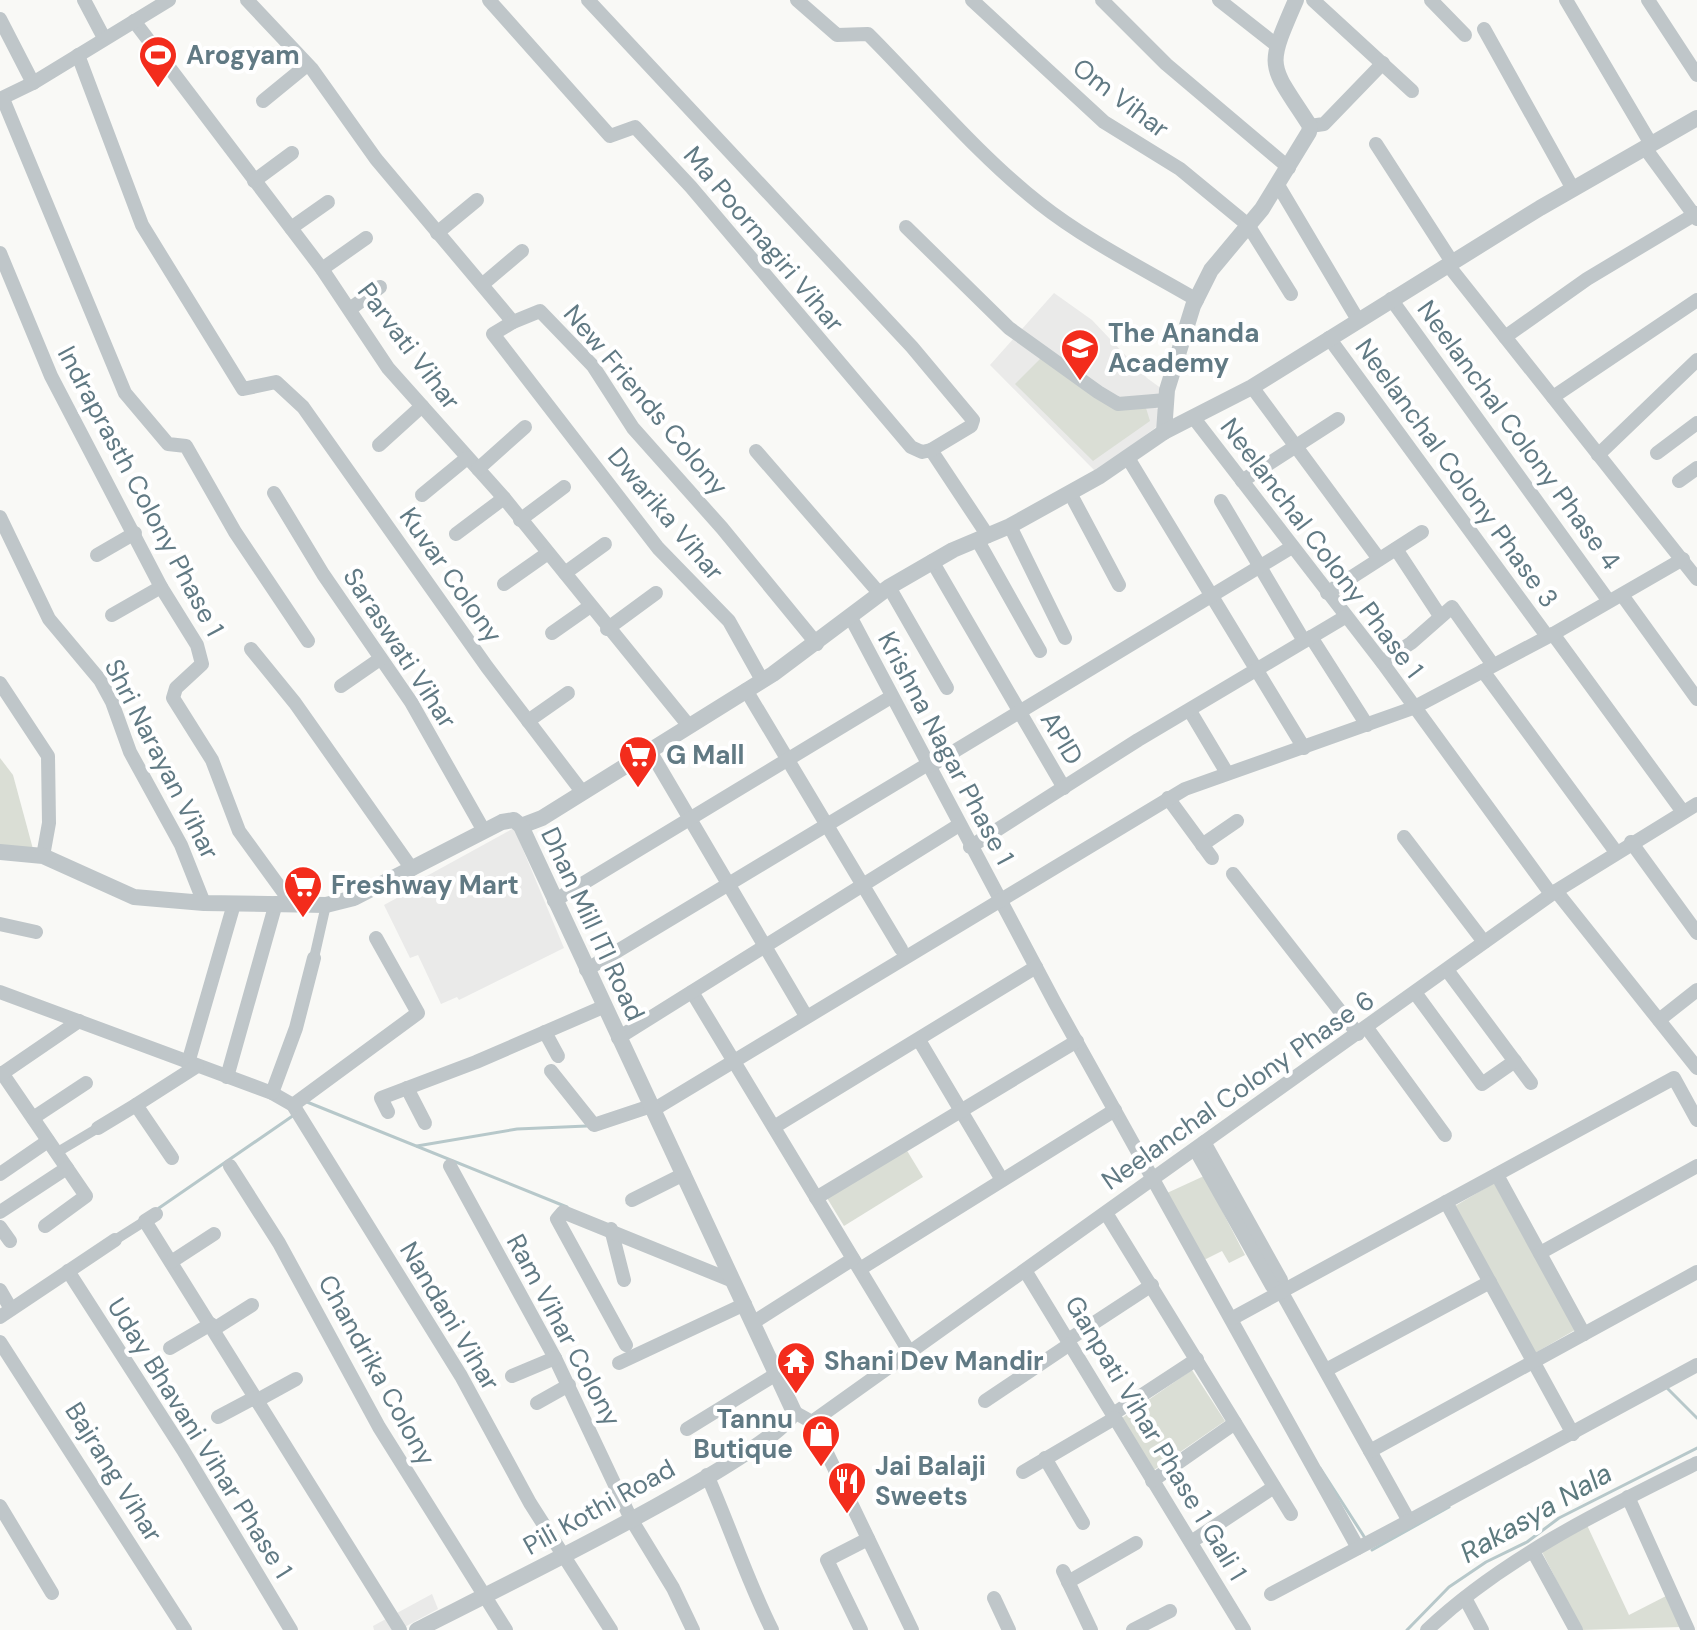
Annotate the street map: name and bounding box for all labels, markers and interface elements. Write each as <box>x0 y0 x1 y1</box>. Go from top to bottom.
sports icon: Arogyam <box>137 34 179 89</box>
place label: Arogyam <box>186 38 300 72</box>
street label: Om Vihar <box>1066 51 1176 145</box>
street label: Ma Poornagiri Vihar <box>676 139 852 339</box>
street label: Parvati Vihar <box>350 276 468 416</box>
street label: Neelanchal Colony Phase 4 <box>1410 294 1628 577</box>
street label: New Friends Colony <box>556 298 736 502</box>
place label: The Ananda Academy <box>1108 316 1259 380</box>
school or university icon: The Ananda Academy <box>1059 327 1101 382</box>
street label: Neelanchal Colony Phase 3 <box>1348 332 1566 614</box>
street label: Indraprasth Colony Phase 1 <box>50 340 232 642</box>
street label: Neelanchal Colony Phase 1 <box>1213 411 1431 685</box>
street label: Dwarika Vihar <box>600 440 732 588</box>
street label: Kuvar Colony <box>392 501 510 649</box>
street label: Saraswati Vihar <box>336 561 464 735</box>
street label: Krishna Nagar Phase 1 <box>870 626 1022 870</box>
street label: Shri Narayan Vihar <box>97 653 227 865</box>
street label: APID <box>1033 705 1091 771</box>
supermarket icon: G Mall <box>617 734 659 789</box>
place label: G Mall <box>666 738 745 772</box>
street label: Dhan Mill ITI Road <box>533 822 653 1026</box>
supermarket icon: Freshway Mart <box>282 864 324 919</box>
place label: Freshway Mart <box>331 868 519 902</box>
street label: Neelanchal Colony Phase 6 <box>1095 983 1381 1197</box>
street label: Ram Vihar Colony <box>499 1228 629 1432</box>
street label: Nandani Vihar <box>392 1235 508 1397</box>
street label: Chandrika Colony <box>310 1269 444 1471</box>
street label: Ganpati Vihar Phase 1 Gali 1 <box>1057 1289 1255 1587</box>
street label: Uday Bhavani Vihar Phase 1 <box>100 1291 300 1585</box>
temple icon: Shani Dev Mandir <box>775 1340 817 1395</box>
place label: Shani Dev Mandir <box>824 1344 1044 1378</box>
street label: Bajrang Vihar <box>58 1396 170 1548</box>
place label: Tannu Butique <box>693 1402 793 1466</box>
shop icon: Tannu Butique <box>800 1413 842 1468</box>
place label: Jai Balaji Sweets <box>875 1449 986 1513</box>
street label: Pili Kothi Road <box>517 1451 681 1563</box>
water label: Rakasya Nala <box>1453 1455 1619 1571</box>
restaurant icon: Jai Balaji Sweets <box>826 1460 868 1515</box>

